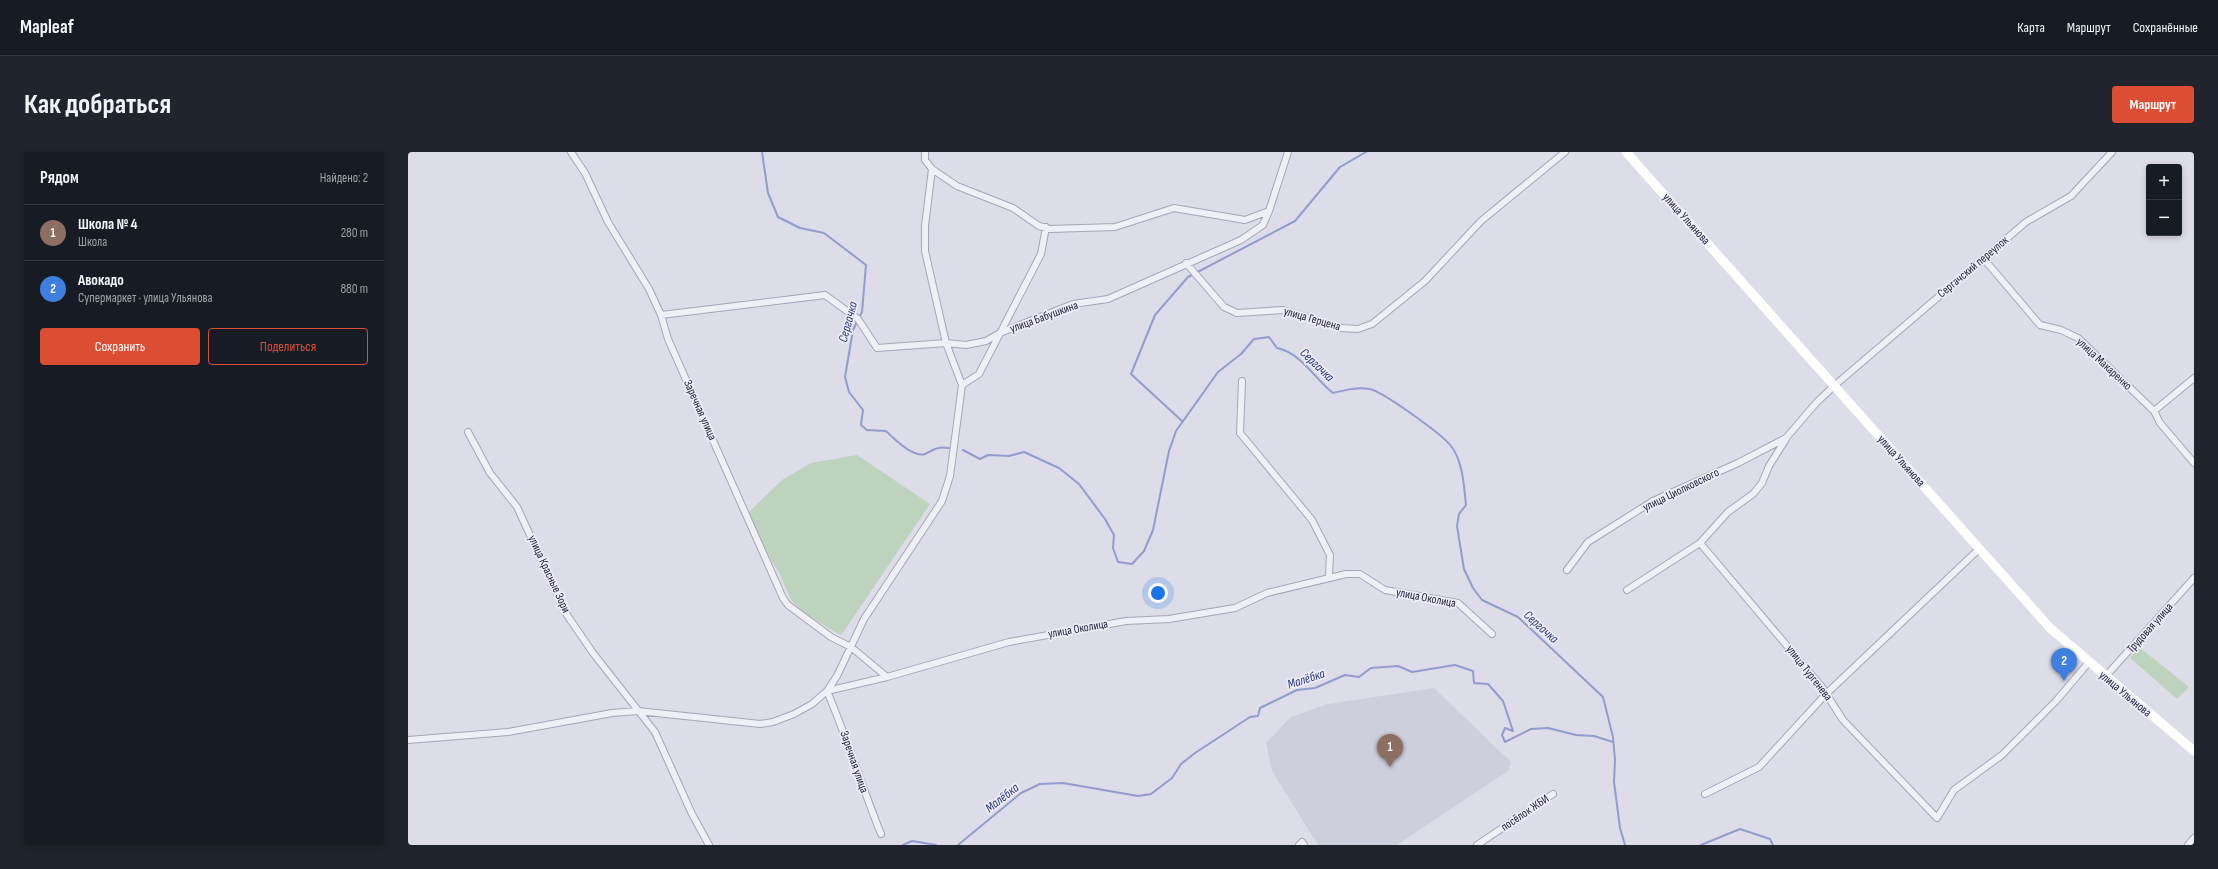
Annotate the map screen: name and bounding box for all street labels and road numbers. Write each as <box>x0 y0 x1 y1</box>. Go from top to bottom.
street label: улица Ульянова <box>1659 190 1713 248</box>
street label: Сергачский переулок <box>1934 233 2012 301</box>
street label: улица Бабушкина <box>1008 298 1081 336</box>
street label: улица Герцена <box>1282 304 1343 334</box>
street label: улица Макаренко <box>2073 334 2135 394</box>
street label: Заречная улица <box>680 377 720 443</box>
street label: улица Ульянова <box>1874 432 1928 490</box>
street label: улица Циолковского <box>1640 465 1722 515</box>
street label: улица Красные Зори <box>524 533 574 615</box>
street label: улица Околица <box>1395 585 1458 611</box>
street label: Трудовая улица <box>2124 600 2177 656</box>
street label: улица Околица <box>1047 616 1109 642</box>
street label: улица Тургенева <box>1782 642 1836 704</box>
street label: улица Ульянова <box>2096 668 2155 721</box>
street label: Заречная улица <box>836 729 872 795</box>
street label: посёлок ЖБИ <box>1498 791 1552 835</box>

